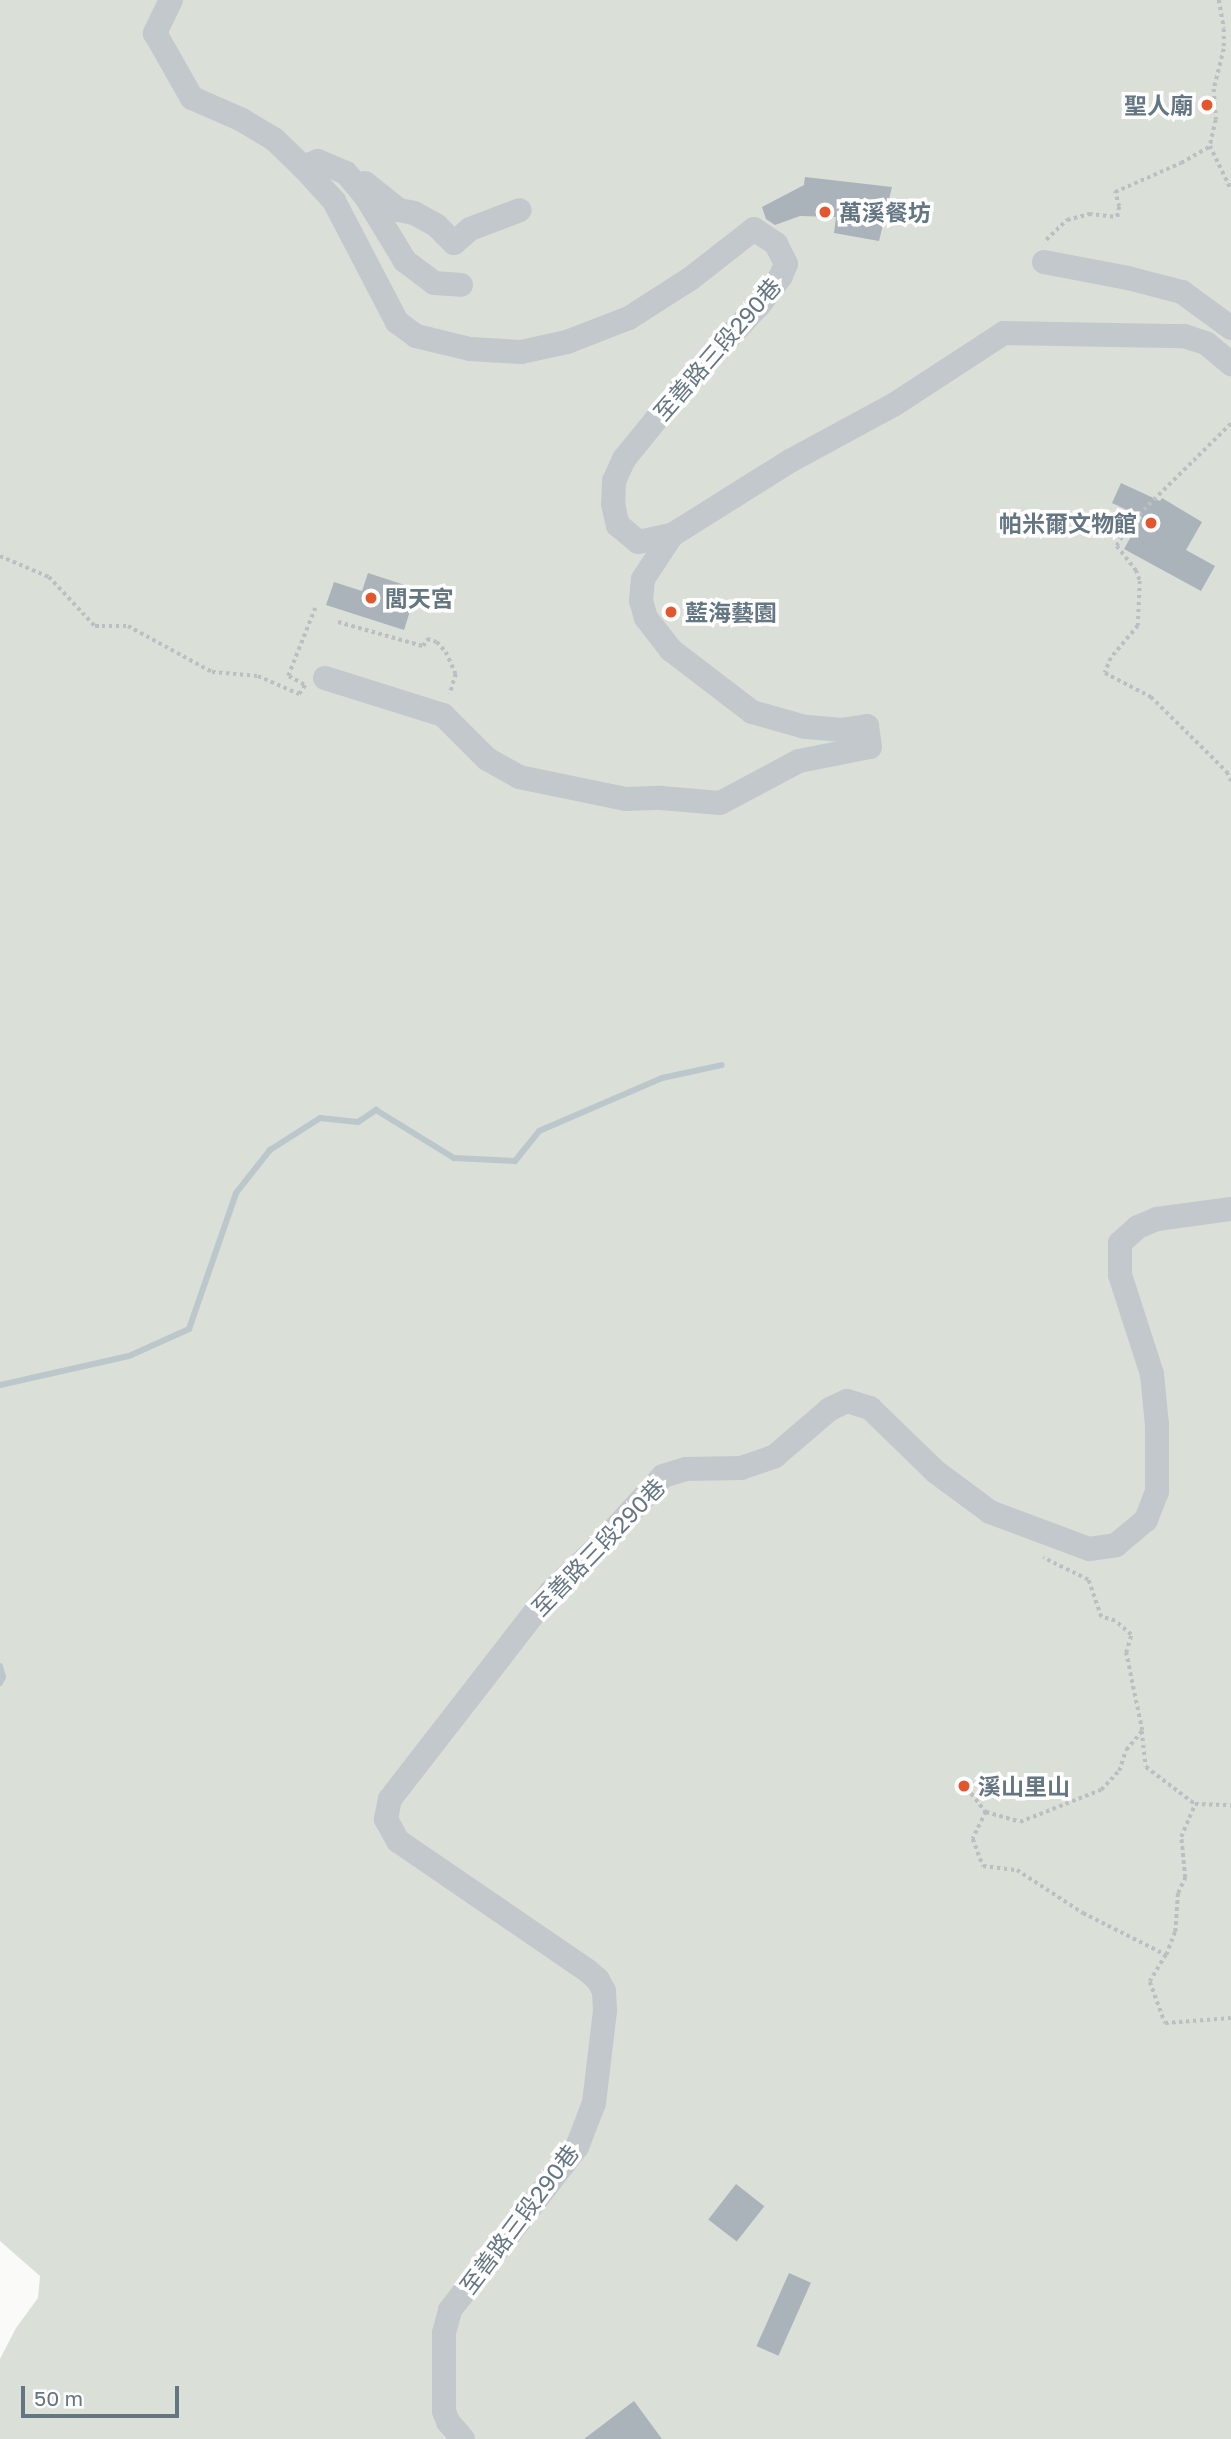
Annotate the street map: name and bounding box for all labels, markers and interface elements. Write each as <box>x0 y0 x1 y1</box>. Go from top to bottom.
place label: 聖人廟 <box>1124 91 1193 119</box>
marker: 聖人廟 <box>1199 97 1215 113</box>
place label: 萬溪餐坊 <box>839 198 931 226</box>
marker: 萬溪餐坊 <box>817 204 833 220</box>
street label: 至善路三段290巷 <box>648 272 786 426</box>
place label: 帕米爾文物館 <box>999 509 1137 537</box>
marker: 帕米爾文物館 <box>1143 515 1159 531</box>
place label: 閭天宮 <box>385 584 454 612</box>
marker: 閭天宮 <box>363 590 379 606</box>
place label: 藍海藝園 <box>685 598 777 626</box>
marker: 藍海藝園 <box>663 604 679 620</box>
street label: 至善路三段290巷 <box>526 1473 670 1621</box>
place label: 溪山里山 <box>978 1772 1070 1800</box>
marker: 溪山里山 <box>956 1778 972 1794</box>
street label: 至善路三段290巷 <box>454 2139 584 2299</box>
scale bar <box>24 2372 182 2416</box>
text: 50 m <box>34 2385 83 2411</box>

